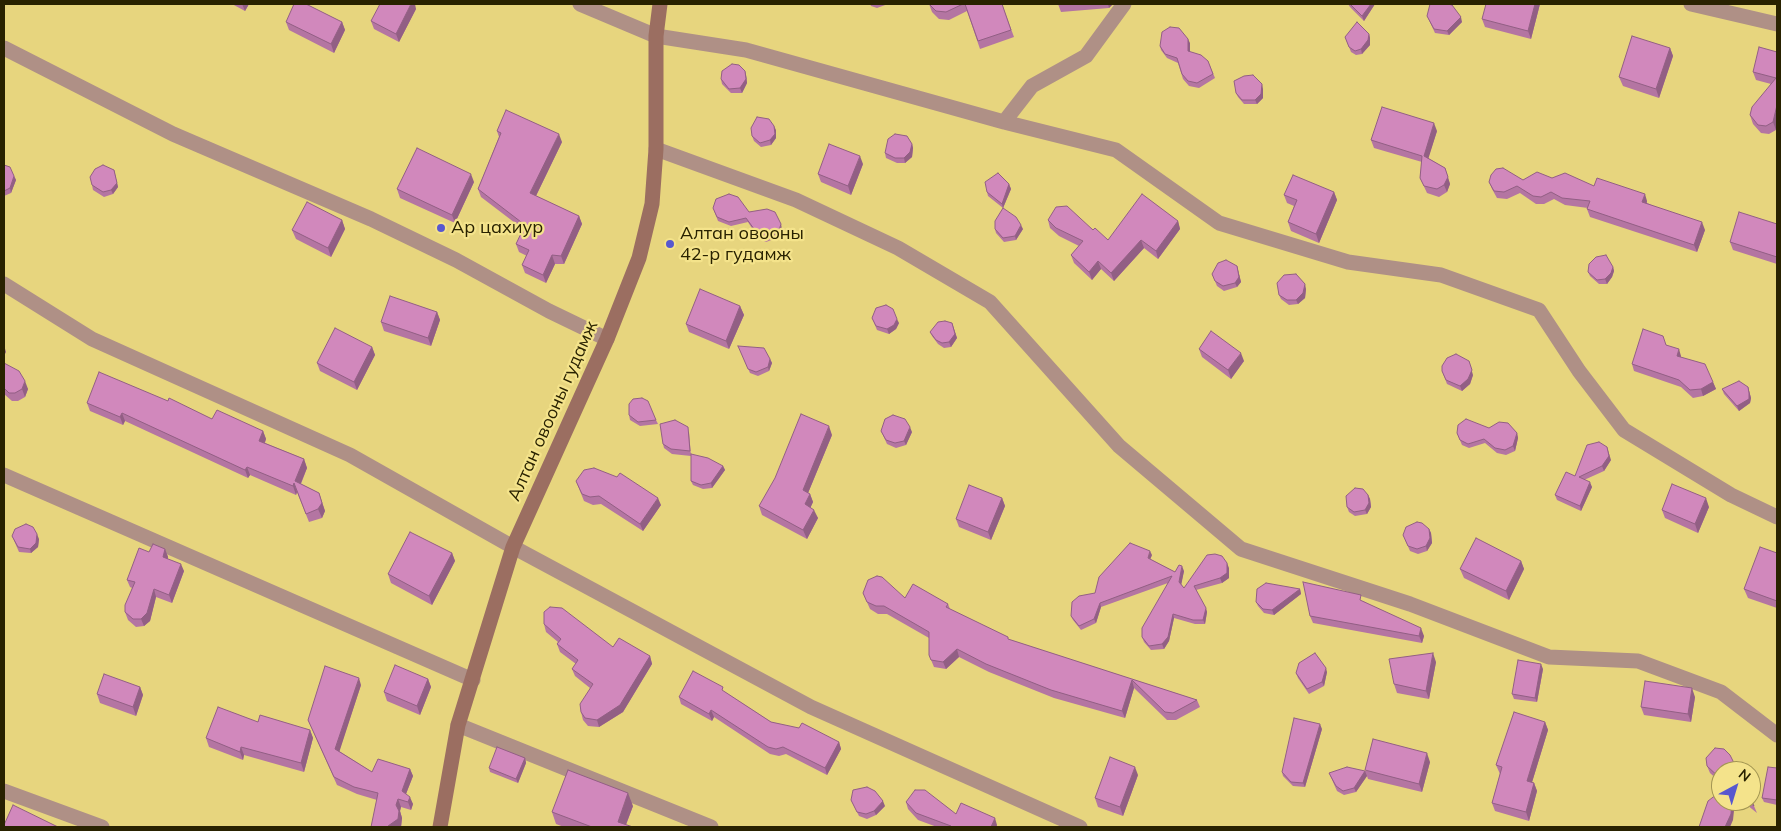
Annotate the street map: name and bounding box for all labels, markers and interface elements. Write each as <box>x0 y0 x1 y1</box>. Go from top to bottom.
place label: Ар цахиур <box>451 217 543 239</box>
marker: Ар цахиур <box>435 222 447 234</box>
place label: Алтан овооны 42-р гудамж <box>680 223 804 266</box>
marker: Алтан овооны 42-р гудамж <box>664 238 676 250</box>
street label: Алтан овооны гудамж <box>504 318 602 504</box>
north arrow <box>1711 761 1761 811</box>
text: N <box>1735 765 1755 785</box>

